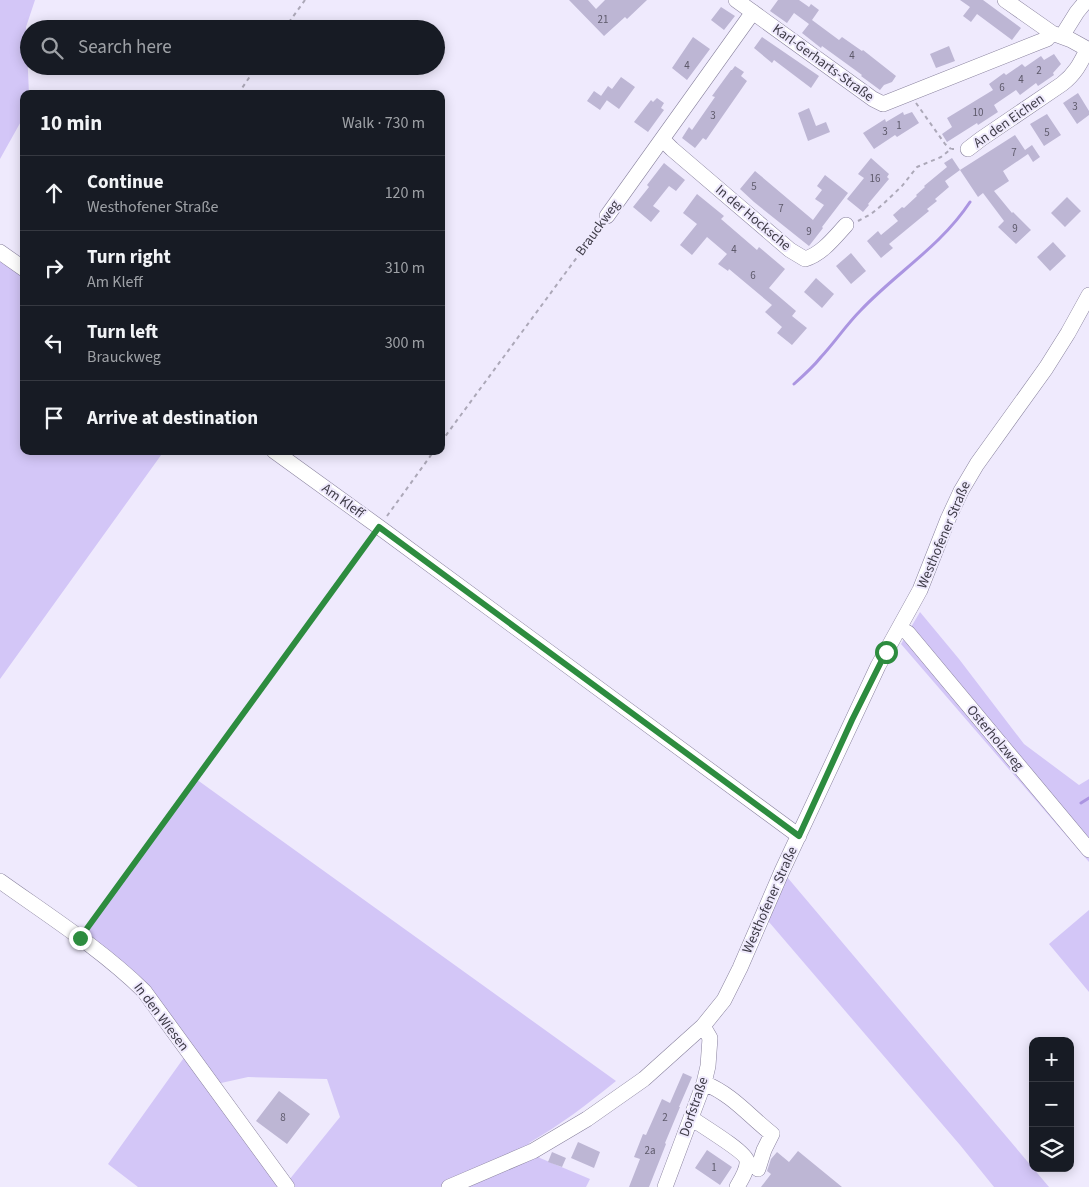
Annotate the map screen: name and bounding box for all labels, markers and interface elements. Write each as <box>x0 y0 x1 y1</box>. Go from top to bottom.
house number: 21 <box>598 12 608 27</box>
street label: Karl-Gerharts-Straße <box>768 19 878 107</box>
search box <box>20 20 445 75</box>
icon: search <box>38 34 66 62</box>
text: Search here <box>78 34 172 61</box>
house number: 4 <box>849 48 855 63</box>
house number: 4 <box>684 58 690 73</box>
house number: 2 <box>1036 63 1042 78</box>
house number: 4 <box>1018 72 1024 87</box>
house number: 6 <box>999 80 1005 95</box>
street label: An den Eichen <box>969 89 1049 153</box>
house number: 3 <box>1072 99 1078 114</box>
house number: 10 <box>973 105 983 120</box>
text: 10 min <box>40 108 102 138</box>
house number: 3 <box>710 108 716 123</box>
text: Walk · 730 m <box>342 112 425 134</box>
house number: 1 <box>896 118 902 133</box>
house number: 3 <box>882 124 888 139</box>
house number: 5 <box>1044 125 1050 140</box>
house number: 7 <box>1011 145 1017 160</box>
text: Continue <box>87 169 164 196</box>
house number: 16 <box>870 171 881 186</box>
icon: ahead <box>40 179 68 207</box>
house number: 5 <box>751 179 757 194</box>
street label: In der Hocksche <box>711 180 795 256</box>
text: 120 m <box>385 182 425 204</box>
text: Westhofener Straße <box>87 196 219 218</box>
street label: Brauckweg <box>571 196 625 260</box>
house number: 7 <box>778 201 784 216</box>
house number: 9 <box>1012 221 1018 236</box>
house number: 9 <box>806 224 812 239</box>
house number: 4 <box>731 242 737 257</box>
text: Turn right <box>87 244 171 271</box>
icon: right <box>40 254 68 282</box>
text: 310 m <box>385 257 425 279</box>
house number: 6 <box>750 268 756 283</box>
text: Am Kleff <box>87 271 143 293</box>
text: Turn left <box>87 319 158 346</box>
icon: left <box>40 329 68 357</box>
text: 300 m <box>385 332 425 354</box>
text: Brauckweg <box>87 346 161 368</box>
icon: arrive <box>40 404 68 432</box>
text: Arrive at destination <box>87 405 258 432</box>
street label: Westhofener Straße <box>912 478 976 592</box>
street label: Am Kleff <box>317 479 369 524</box>
route start <box>875 641 898 664</box>
street label: Osterholzweg <box>962 701 1028 775</box>
street label: Westhofener Straße <box>737 843 803 957</box>
route end <box>69 927 92 950</box>
street label: In den Wiesen <box>129 979 193 1055</box>
map controls <box>1029 1037 1074 1172</box>
button: + <box>1029 1037 1074 1082</box>
street label: Dorfstraße <box>674 1074 714 1140</box>
button: − <box>1029 1082 1074 1127</box>
house number: 8 <box>280 1110 286 1125</box>
house number: 2 <box>662 1110 668 1125</box>
button: layers <box>1029 1127 1074 1172</box>
house number: 2a <box>644 1143 656 1158</box>
house number: 1 <box>711 1160 717 1175</box>

